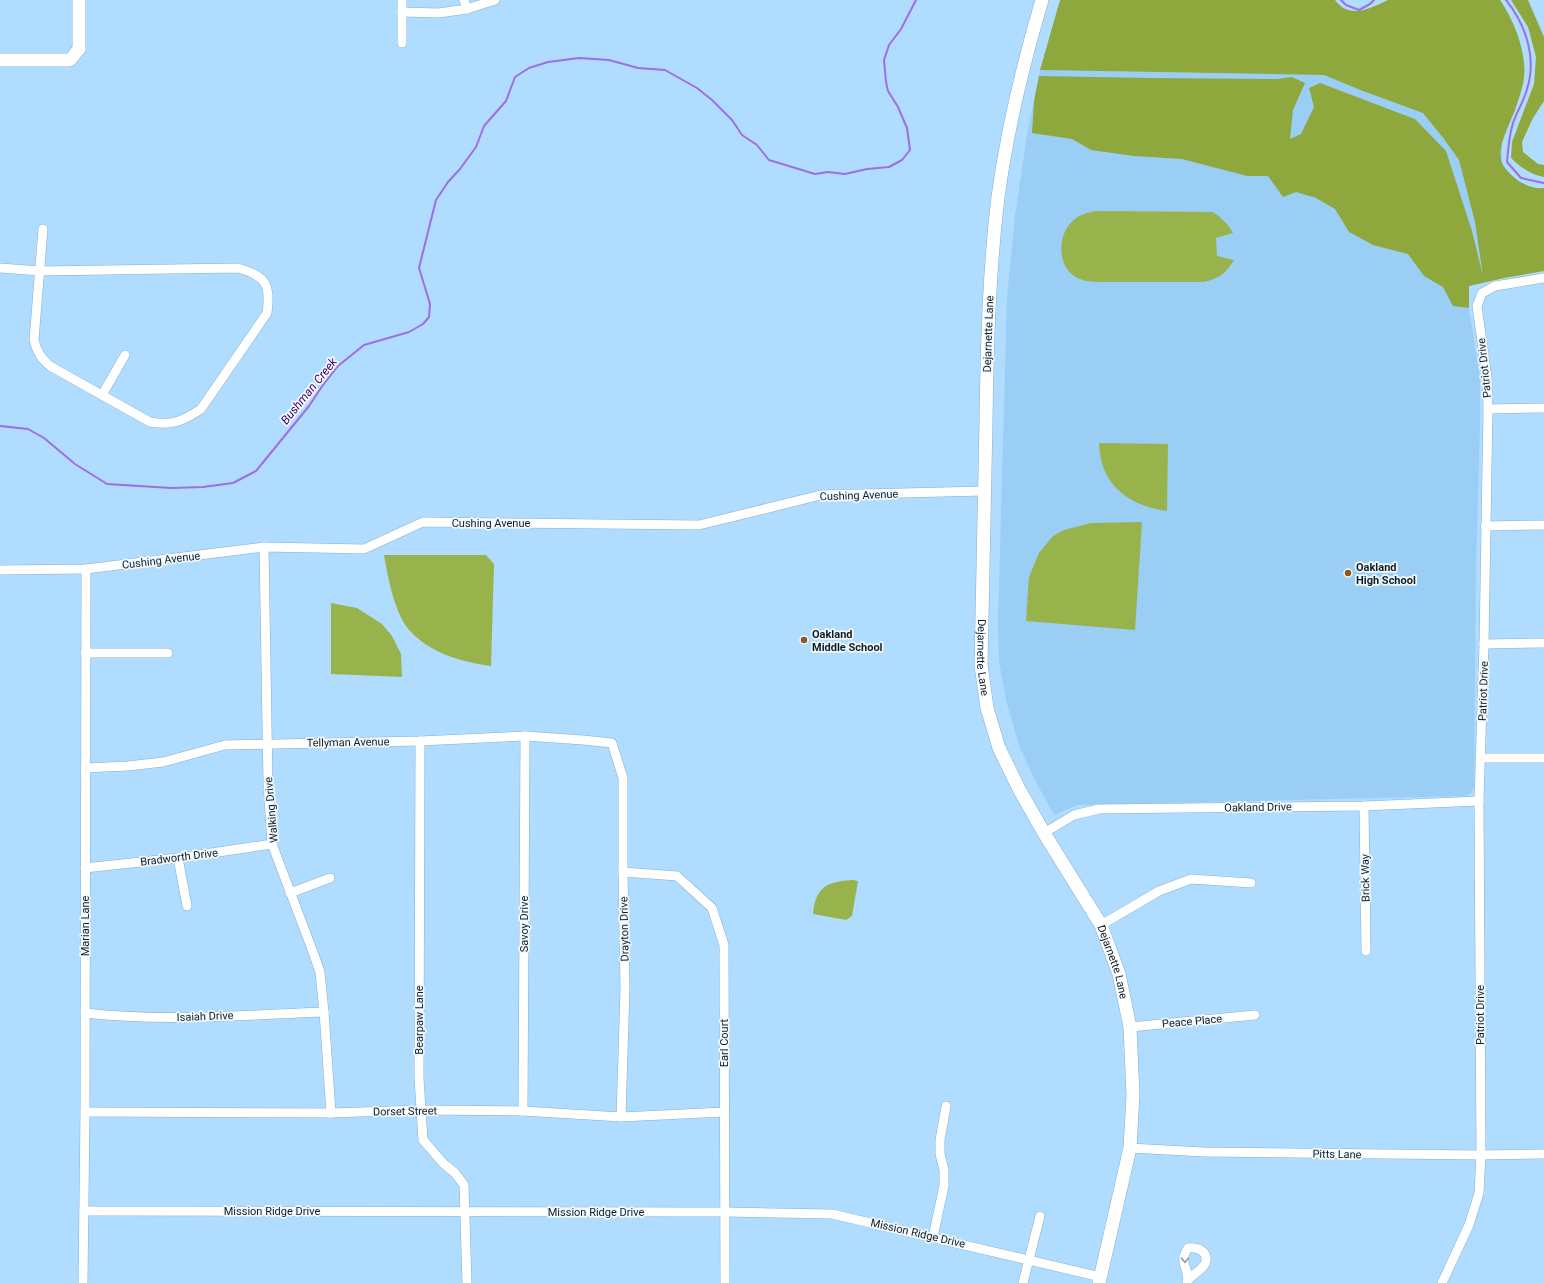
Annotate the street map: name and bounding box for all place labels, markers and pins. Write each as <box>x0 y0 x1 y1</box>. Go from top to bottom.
place label: Oakland High School <box>1356 561 1416 587</box>
marker: Oakland High School <box>1343 568 1353 578</box>
place label: Oakland Middle School <box>812 628 883 654</box>
marker: Oakland Middle School <box>799 635 809 645</box>

